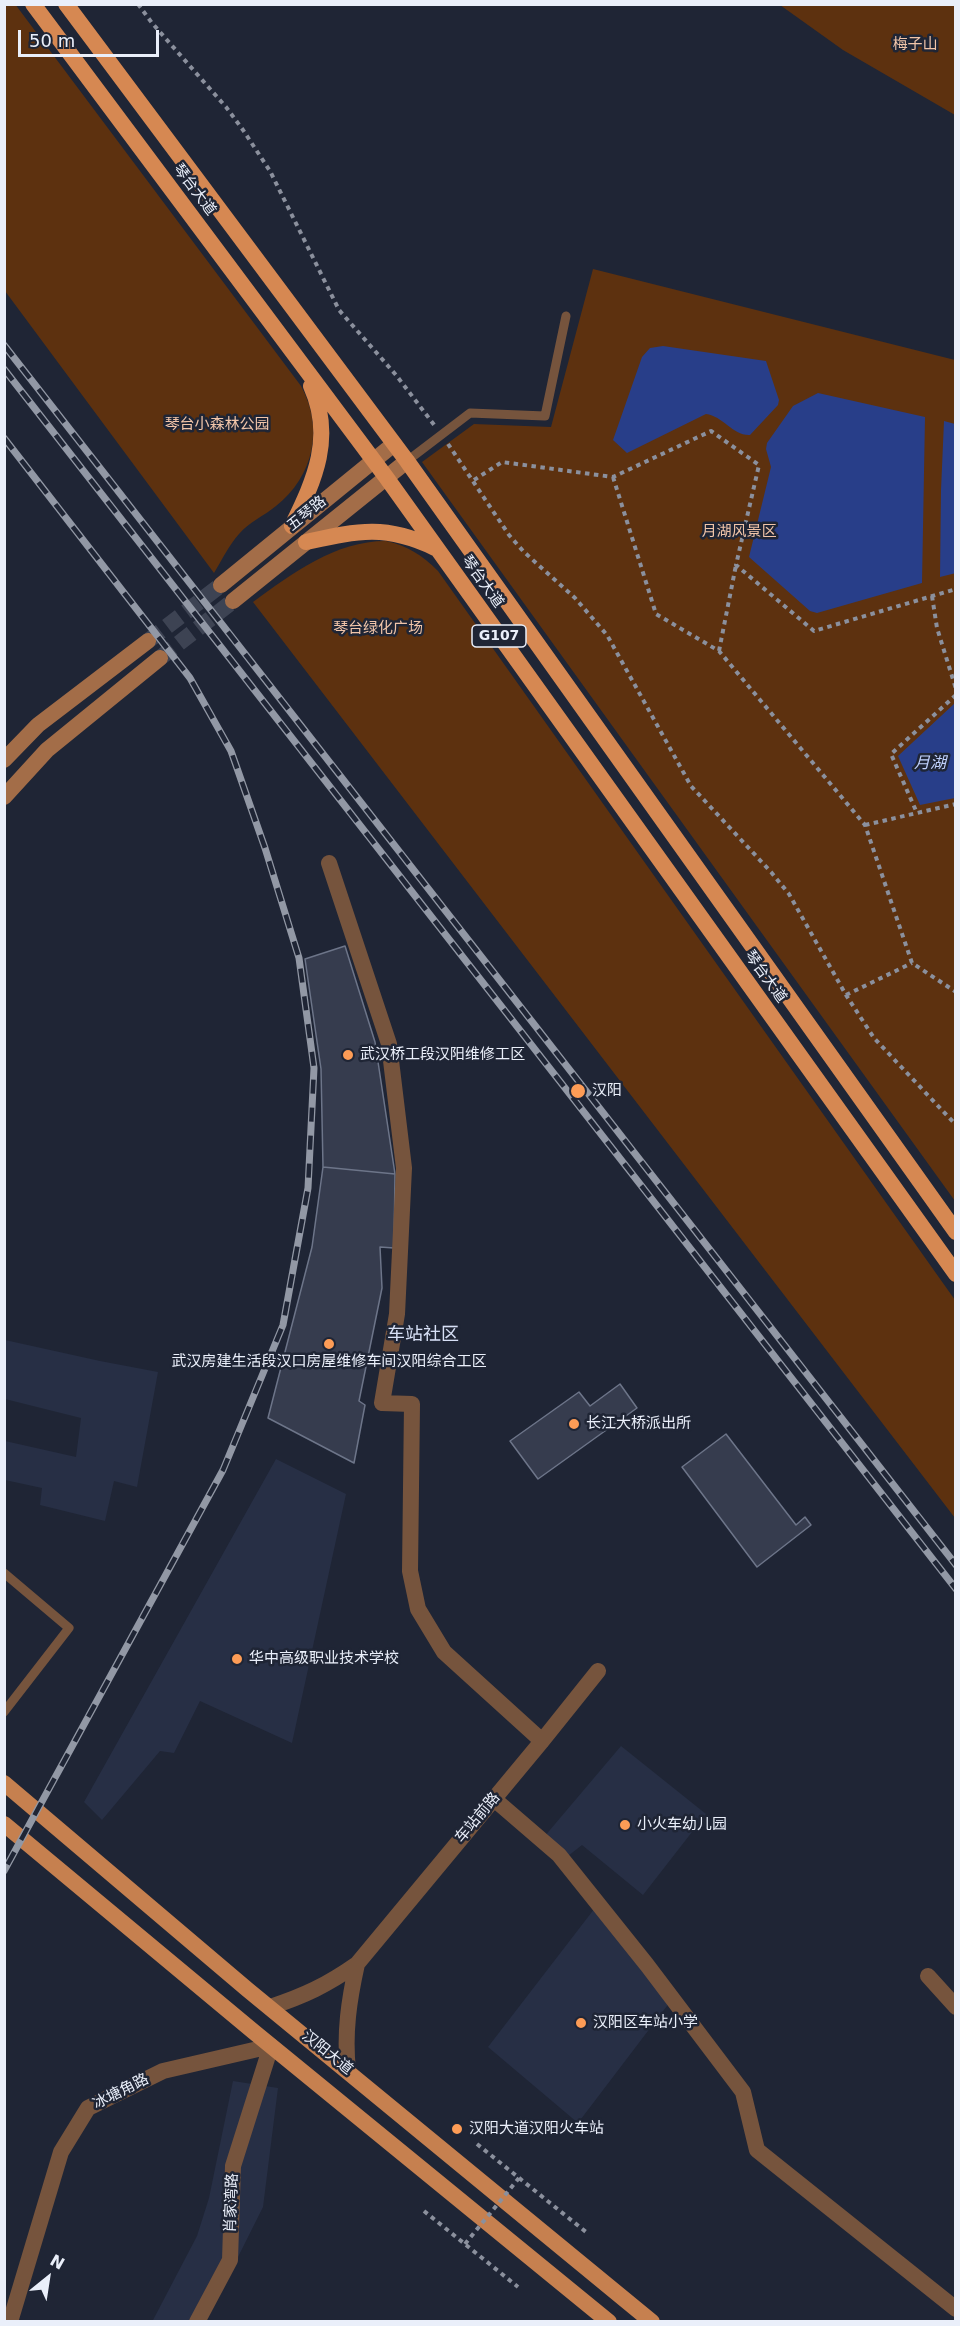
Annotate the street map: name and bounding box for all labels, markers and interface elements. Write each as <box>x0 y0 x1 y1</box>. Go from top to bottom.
scale bar <box>21 18 162 56</box>
text: 50 m <box>29 30 75 51</box>
park label: 梅子山 <box>893 36 937 54</box>
street label: 琴台大道 <box>169 161 219 219</box>
park label: 琴台小森林公园 <box>165 416 269 434</box>
street label: 五琴路 <box>284 493 330 535</box>
park label: 月湖风景区 <box>702 523 776 541</box>
street label: 琴台大道 <box>457 552 507 612</box>
park label: 琴台绿化广场 <box>333 620 423 638</box>
road number: G107 <box>472 625 526 647</box>
water label: 月湖 <box>914 754 946 774</box>
street label: 琴台大道 <box>740 947 790 1007</box>
place label: 武汉桥工段汉阳维修工区 <box>360 1046 525 1064</box>
marker: 武汉桥工段汉阳维修工区 <box>341 1048 355 1062</box>
marker: 汉阳 <box>569 1082 587 1100</box>
place label: 汉阳 <box>592 1082 622 1100</box>
district label: 车站社区 <box>387 1324 459 1346</box>
marker: 武汉房建生活段汉口房屋维修车间汉阳综合工区 <box>322 1337 336 1351</box>
place label: 武汉房建生活段汉口房屋维修车间汉阳综合工区 <box>172 1353 486 1371</box>
place label: 长江大桥派出所 <box>586 1415 691 1433</box>
marker: 长江大桥派出所 <box>567 1417 581 1431</box>
place label: 华中高级职业技术学校 <box>249 1650 399 1668</box>
marker: 华中高级职业技术学校 <box>230 1652 244 1666</box>
street label: 车站前路 <box>452 1789 504 1847</box>
place label: 小火车幼儿园 <box>637 1816 727 1834</box>
marker: 小火车幼儿园 <box>618 1818 632 1832</box>
place label: 汉阳区车站小学 <box>593 2014 698 2032</box>
marker: 汉阳区车站小学 <box>574 2016 588 2030</box>
street label: 汉阳大道 <box>298 2027 356 2079</box>
street label: 冰塘角路 <box>90 2070 152 2114</box>
place label: 汉阳大道汉阳火车站 <box>469 2120 604 2138</box>
marker: 汉阳大道汉阳火车站 <box>450 2122 464 2136</box>
street label: 肖家湾路 <box>222 2173 242 2233</box>
north arrow <box>18 2248 78 2308</box>
text: N <box>47 2250 68 2274</box>

